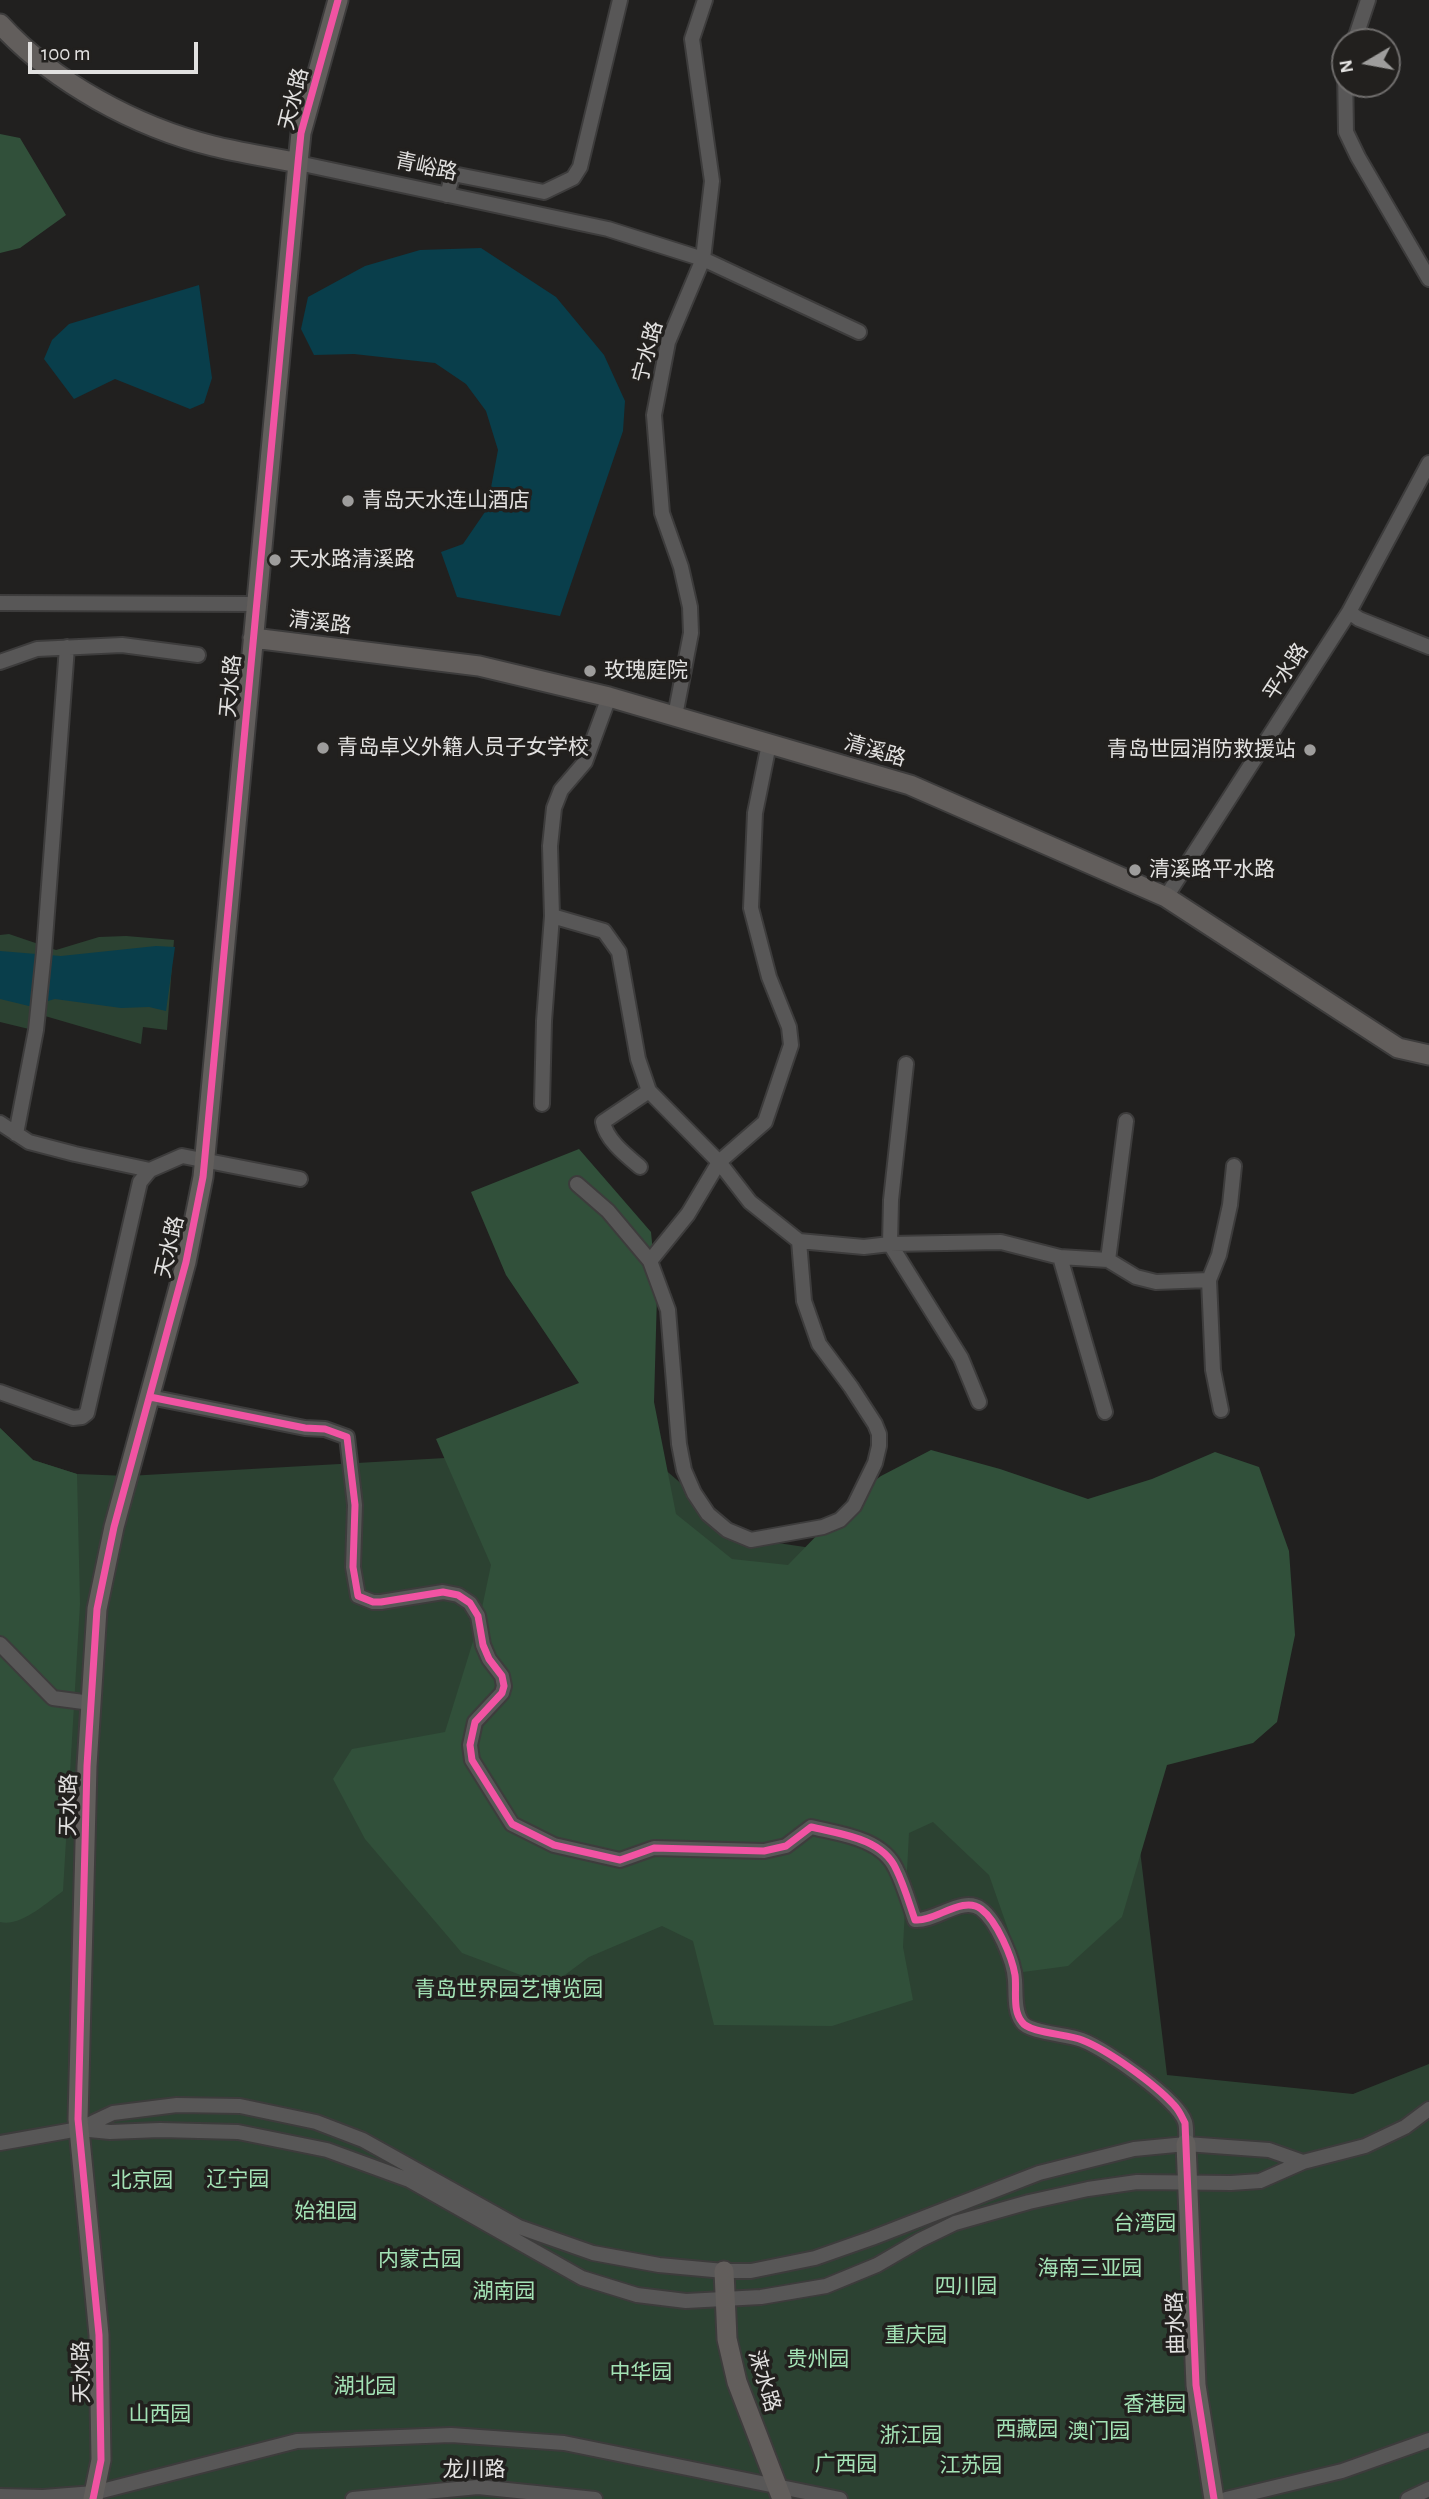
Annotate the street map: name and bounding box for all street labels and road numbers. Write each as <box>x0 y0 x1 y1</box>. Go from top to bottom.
street label: 天水路 <box>274 65 314 133</box>
street label: 青峪路 <box>393 148 459 186</box>
street label: 宁水路 <box>628 318 668 386</box>
street label: 清溪路 <box>287 607 353 639</box>
street label: 平水路 <box>1258 639 1314 705</box>
street label: 天水路 <box>216 654 246 718</box>
street label: 清溪路 <box>841 730 909 772</box>
street label: 天水路 <box>151 1213 189 1281</box>
street label: 天水路 <box>56 1773 82 1837</box>
street label: 曲水路 <box>1162 2291 1190 2355</box>
street label: 天水路 <box>69 2340 95 2404</box>
street label: 涞水路 <box>743 2347 785 2415</box>
street label: 龙川路 <box>443 2457 505 2483</box>

